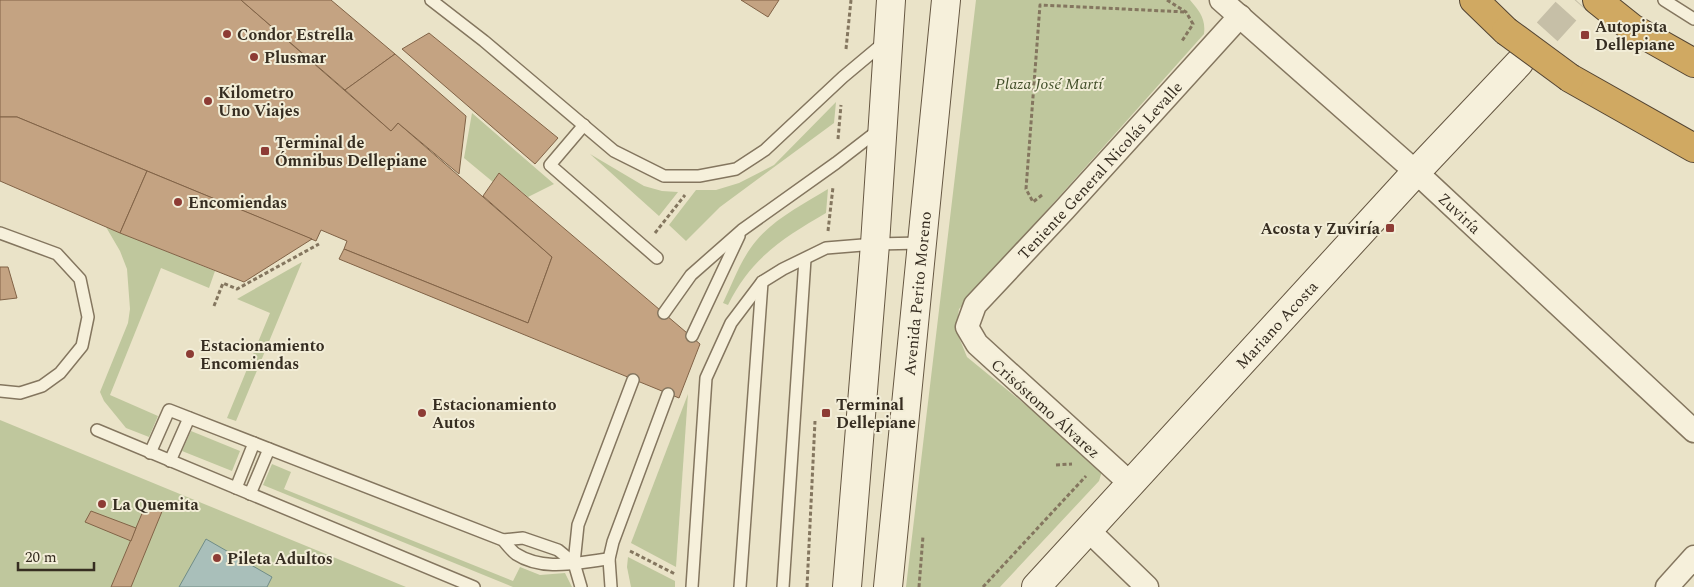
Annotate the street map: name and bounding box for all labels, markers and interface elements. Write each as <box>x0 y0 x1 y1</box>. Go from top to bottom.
place label: Autopista Dellepiane <box>1595 15 1675 57</box>
place label: Condor Estrella <box>237 23 354 47</box>
marker: Condor Estrella <box>221 28 233 40</box>
marker: Autopista Dellepiane <box>1579 29 1591 41</box>
place label: Plusmar <box>264 46 326 70</box>
marker: Plusmar <box>248 51 260 63</box>
park label: Plaza José Martí <box>995 72 1104 96</box>
street label: Teniente General Nicolás Levalle <box>1012 76 1188 265</box>
place label: Kilometro Uno Viajes <box>218 81 300 123</box>
marker: Kilometro Uno Viajes <box>202 95 214 107</box>
place label: Terminal de Ómnibus Dellepiane <box>275 131 427 173</box>
marker: Terminal de Ómnibus Dellepiane <box>259 145 271 157</box>
street label: Zuviría <box>1432 187 1486 240</box>
place label: Encomiendas <box>188 191 287 215</box>
marker: Encomiendas <box>172 196 184 208</box>
street label: Avenida Perito Moreno <box>898 210 938 377</box>
place label: Acosta y Zuviría <box>1260 217 1381 241</box>
marker: Acosta y Zuviría <box>1384 222 1396 234</box>
street label: Mariano Acosta <box>1230 275 1324 375</box>
place label: Estacionamiento Encomiendas <box>200 334 325 376</box>
marker: Estacionamiento Encomiendas <box>184 348 196 360</box>
street label: Crisóstomo Álvarez <box>985 353 1105 464</box>
place label: Estacionamiento Autos <box>432 393 557 435</box>
place label: Terminal Dellepiane <box>836 393 916 435</box>
marker: Estacionamiento Autos <box>416 407 428 419</box>
marker: Terminal Dellepiane <box>820 407 832 419</box>
place label: La Quemita <box>112 493 200 517</box>
marker: La Quemita <box>96 498 108 510</box>
scale bar <box>18 540 94 572</box>
text: 20 m <box>25 546 57 569</box>
place label: Pileta Adultos <box>227 547 333 571</box>
marker: Pileta Adultos <box>211 552 223 564</box>

